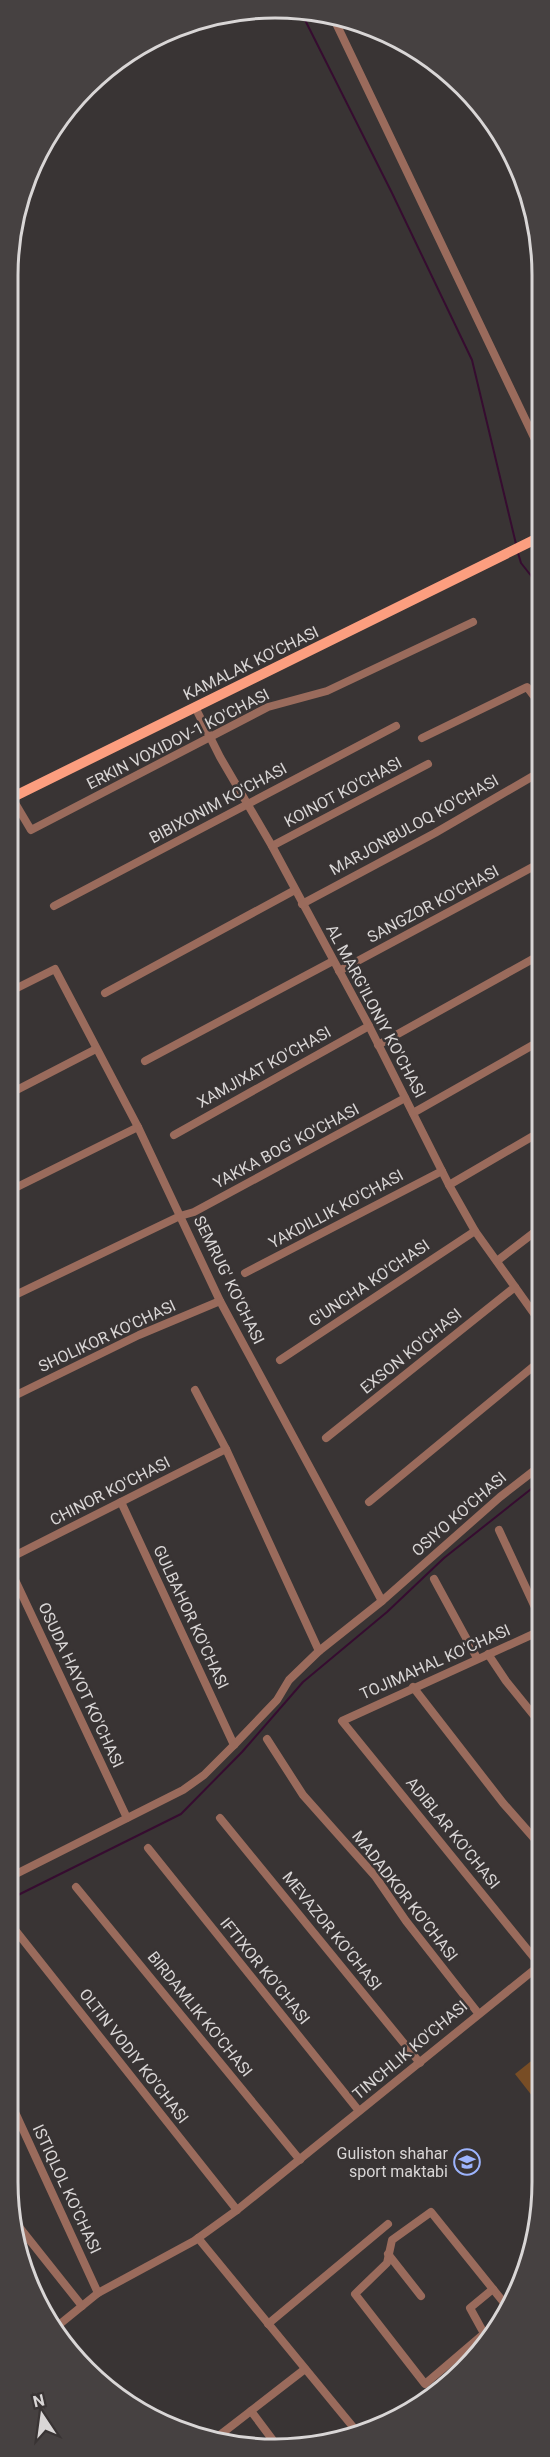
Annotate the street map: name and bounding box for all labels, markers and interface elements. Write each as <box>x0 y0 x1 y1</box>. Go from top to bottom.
street label: KAMALAK KO'CHASI <box>180 622 322 704</box>
street label: ERKIN VOXIDOV-1 KO'CHASI <box>83 685 273 793</box>
street label: KOINOT KO'CHASI <box>281 753 405 831</box>
street label: BIBIXONIM KO'CHASI <box>146 759 290 847</box>
street label: MARJONBULOQ KO'CHASI <box>326 771 502 879</box>
street label: SANGZOR KO'CHASI <box>364 861 502 947</box>
street label: AL MARG'ILONIY KO'CHASI <box>322 921 430 1101</box>
street label: XAMJIXAT KO'CHASI <box>194 1022 334 1112</box>
street label: YAKKA BOG' KO'CHASI <box>210 1100 362 1192</box>
street label: YAKDILLIK KO'CHASI <box>265 1165 407 1253</box>
street label: SEMRUG' KO'CHASI <box>190 1213 268 1347</box>
street label: G'UNCHA KO'CHASI <box>305 1236 433 1330</box>
street label: SHOLIKOR KO'CHASI <box>35 1296 179 1376</box>
street label: EXSON KO'CHASI <box>356 1304 466 1398</box>
street label: CHINOR KO'CHASI <box>47 1453 173 1529</box>
street label: OSIYO KO'CHASI <box>408 1468 510 1560</box>
street label: GULBAHOR KO'CHASI <box>149 1542 233 1692</box>
street label: OSUDA HAYOT KO'CHASI <box>34 1599 128 1771</box>
street label: TOJIMAHAL KO'CHASI <box>357 1620 513 1704</box>
street label: ADIBLAR KO'CHASI <box>402 1773 504 1893</box>
street label: MADADKOR KO'CHASI <box>348 1827 462 1965</box>
street label: MEVAZOR KO'CHASI <box>278 1868 386 1994</box>
street label: IFTIXOR KO'CHASI <box>216 1914 314 2028</box>
street label: BIRDAMLIK KO'CHASI <box>144 1947 256 2081</box>
street label: OLTIN VODIY KO'CHASI <box>75 1985 193 2127</box>
street label: TINCHLIK KO'CHASI <box>349 1996 471 2104</box>
street label: ISTIQLOL KO'CHASI <box>29 2121 105 2257</box>
place label: Guliston shahar sport maktabi <box>337 2144 449 2181</box>
school or university icon: Guliston shahar sport maktabi <box>452 2147 482 2177</box>
north arrow <box>12 2385 72 2445</box>
text: N <box>31 2390 46 2411</box>

